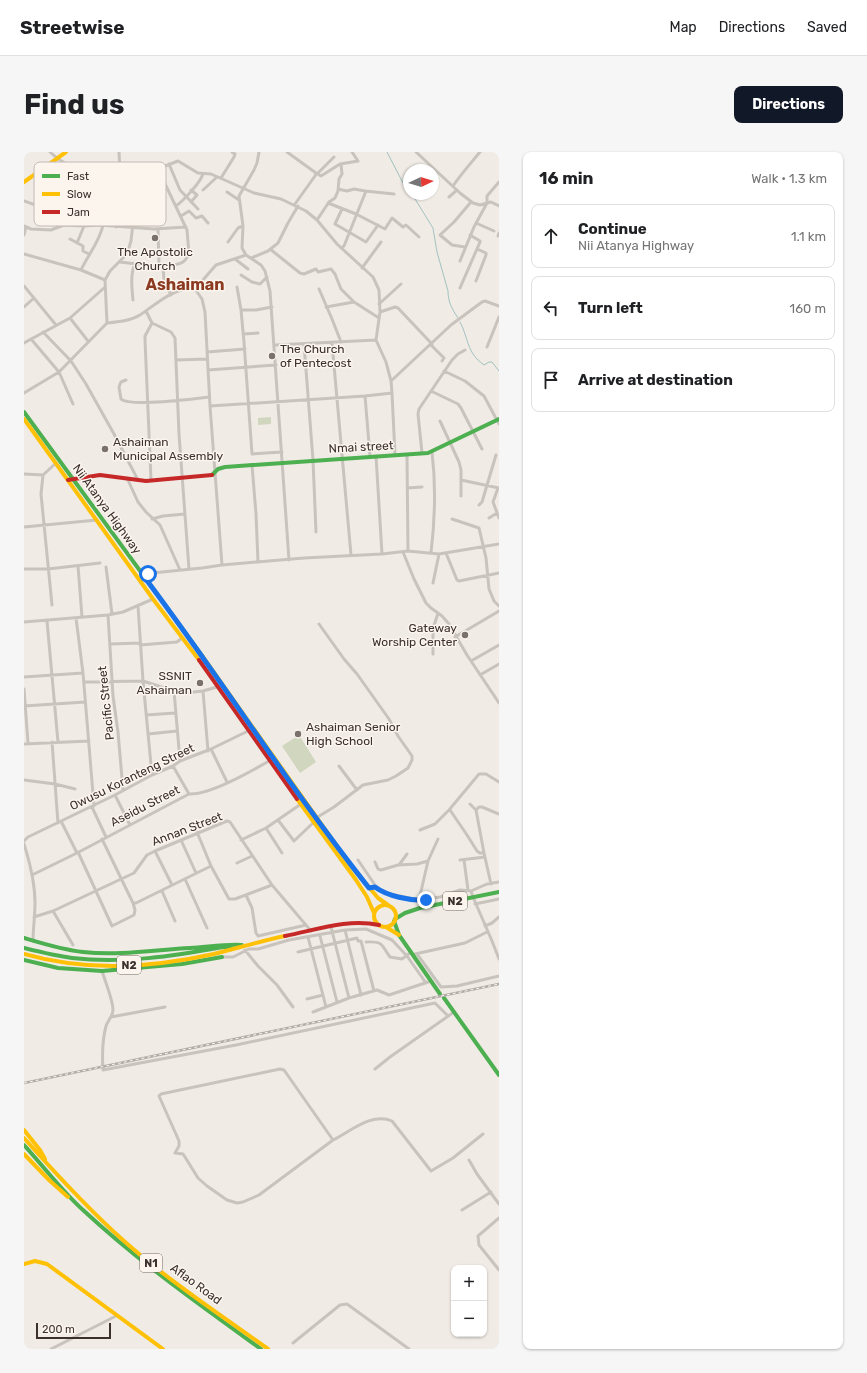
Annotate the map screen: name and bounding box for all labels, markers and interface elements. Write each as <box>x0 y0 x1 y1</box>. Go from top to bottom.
text: Streetwise <box>20 16 125 39</box>
text: Map <box>670 19 697 36</box>
text: Directions <box>719 19 785 36</box>
text: Saved <box>807 19 847 36</box>
button: Directions <box>734 86 843 123</box>
text: Find us <box>24 88 124 121</box>
legend <box>34 162 166 226</box>
north arrow <box>403 164 439 200</box>
text: 16 min <box>539 168 594 188</box>
text: Fast <box>67 170 90 183</box>
text: Walk · 1.3 km <box>751 171 827 186</box>
text: Slow <box>67 188 92 201</box>
text: Jam <box>67 206 90 219</box>
text: Continue <box>578 220 647 238</box>
icon: ahead <box>540 225 562 247</box>
text: 1.1 km <box>791 229 826 244</box>
marker: The Apostolic Church <box>150 233 160 243</box>
text: Nii Atanya Highway <box>578 238 694 253</box>
place label: The Apostolic Church <box>117 245 193 273</box>
district label: Ashaiman <box>145 275 225 294</box>
icon: left <box>540 297 562 319</box>
text: Turn left <box>578 299 643 317</box>
text: 160 m <box>790 301 826 316</box>
place label: The Church of Pentecost <box>280 342 352 370</box>
marker: The Church of Pentecost <box>267 351 277 361</box>
icon: arrive <box>540 369 562 391</box>
text: Arrive at destination <box>578 371 733 389</box>
place label: Ashaiman Municipal Assembly <box>113 435 223 463</box>
street label: Nmai street <box>328 438 394 456</box>
marker: Ashaiman Municipal Assembly <box>100 444 110 454</box>
street label: Nii Atanya Highway <box>70 461 144 557</box>
route start <box>139 565 157 583</box>
place label: Gateway Worship Center <box>372 621 457 649</box>
marker: Gateway Worship Center <box>460 630 470 640</box>
street label: Pacific Street <box>95 665 117 741</box>
place label: SSNIT Ashaiman <box>136 669 192 697</box>
marker: SSNIT Ashaiman <box>195 678 205 688</box>
place label: Ashaiman Senior High School <box>306 720 401 748</box>
marker: Ashaiman Senior High School <box>293 729 303 739</box>
street label: Owusu Koranteng Street <box>67 741 197 813</box>
street label: Aseidu Street <box>108 782 182 829</box>
street label: Annan Street <box>150 809 224 849</box>
route end <box>417 891 435 909</box>
road number: N2 <box>443 892 467 910</box>
road number: N2 <box>117 956 141 974</box>
road number: N1 <box>140 1254 162 1272</box>
street label: Aflao Road <box>168 1261 224 1307</box>
map controls <box>451 1265 487 1337</box>
button: + <box>451 1265 487 1301</box>
button: − <box>451 1301 487 1337</box>
scale bar <box>36 1321 111 1340</box>
text: 200 m <box>42 1323 75 1336</box>

